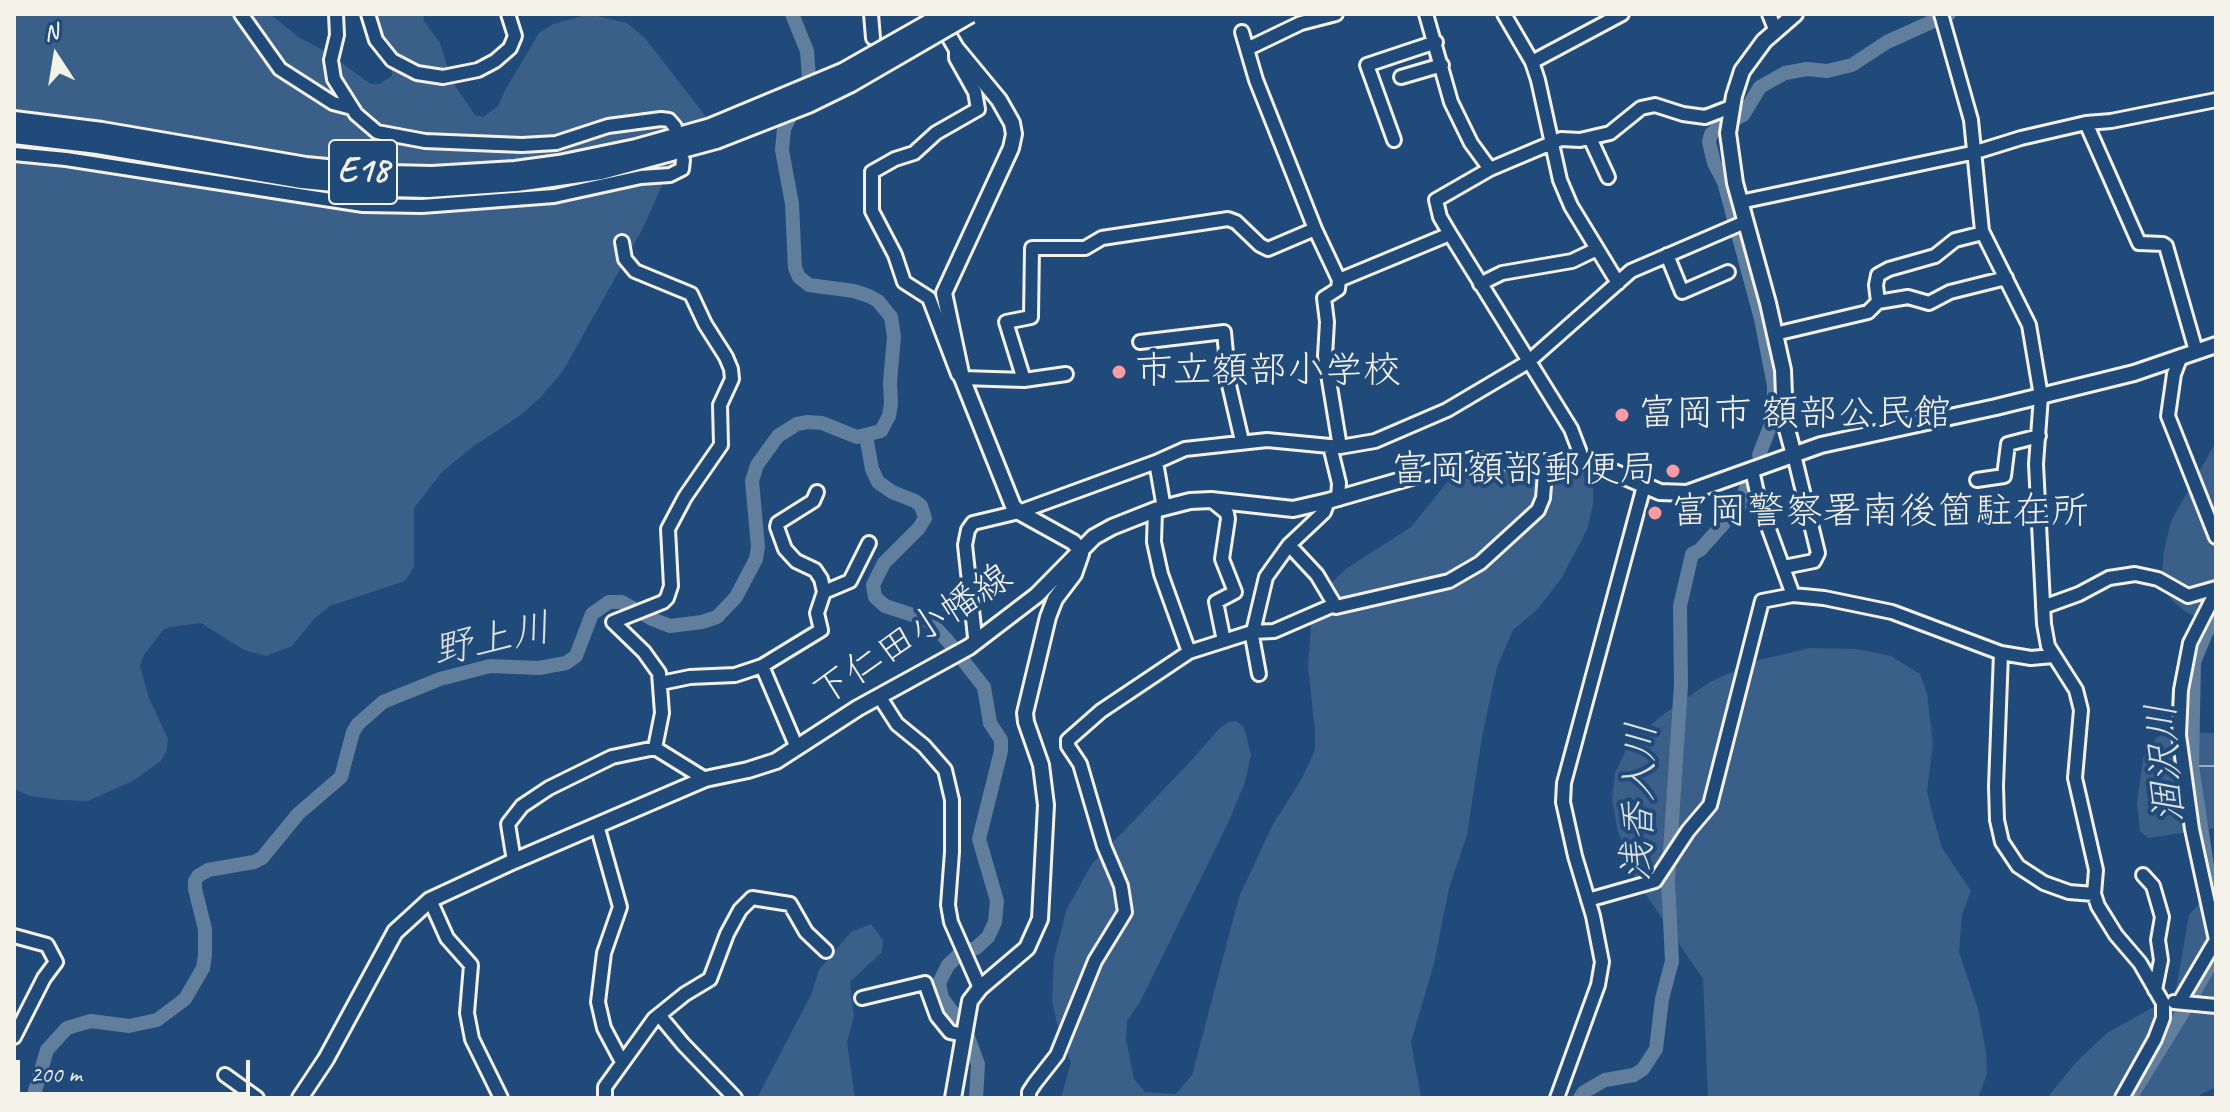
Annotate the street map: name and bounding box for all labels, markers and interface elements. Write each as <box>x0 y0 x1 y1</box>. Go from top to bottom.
north arrow <box>16 16 96 96</box>
text: N <box>41 17 61 48</box>
road number: E18 <box>329 140 397 204</box>
place label: 市立額部小学校 <box>1135 349 1401 395</box>
marker: 市立額部小学校 <box>1110 363 1128 381</box>
place label: 富岡市 額部公民館 <box>1638 392 1951 438</box>
marker: 富岡市 額部公民館 <box>1613 406 1631 424</box>
place label: 富岡額部郵便局 <box>1391 448 1657 494</box>
marker: 富岡額部郵便局 <box>1664 462 1682 480</box>
place label: 富岡警察署南後箇駐在所 <box>1671 490 2089 536</box>
marker: 富岡警察署南後箇駐在所 <box>1646 504 1664 522</box>
street label: 下仁田小幡線 <box>805 555 1021 717</box>
water label: 野上川 <box>428 605 556 677</box>
water label: 涸沢川 <box>2139 701 2195 825</box>
water label: 浅香入川 <box>1614 721 1668 883</box>
scale bar <box>20 1044 254 1094</box>
text: 200 m <box>30 1059 82 1089</box>

